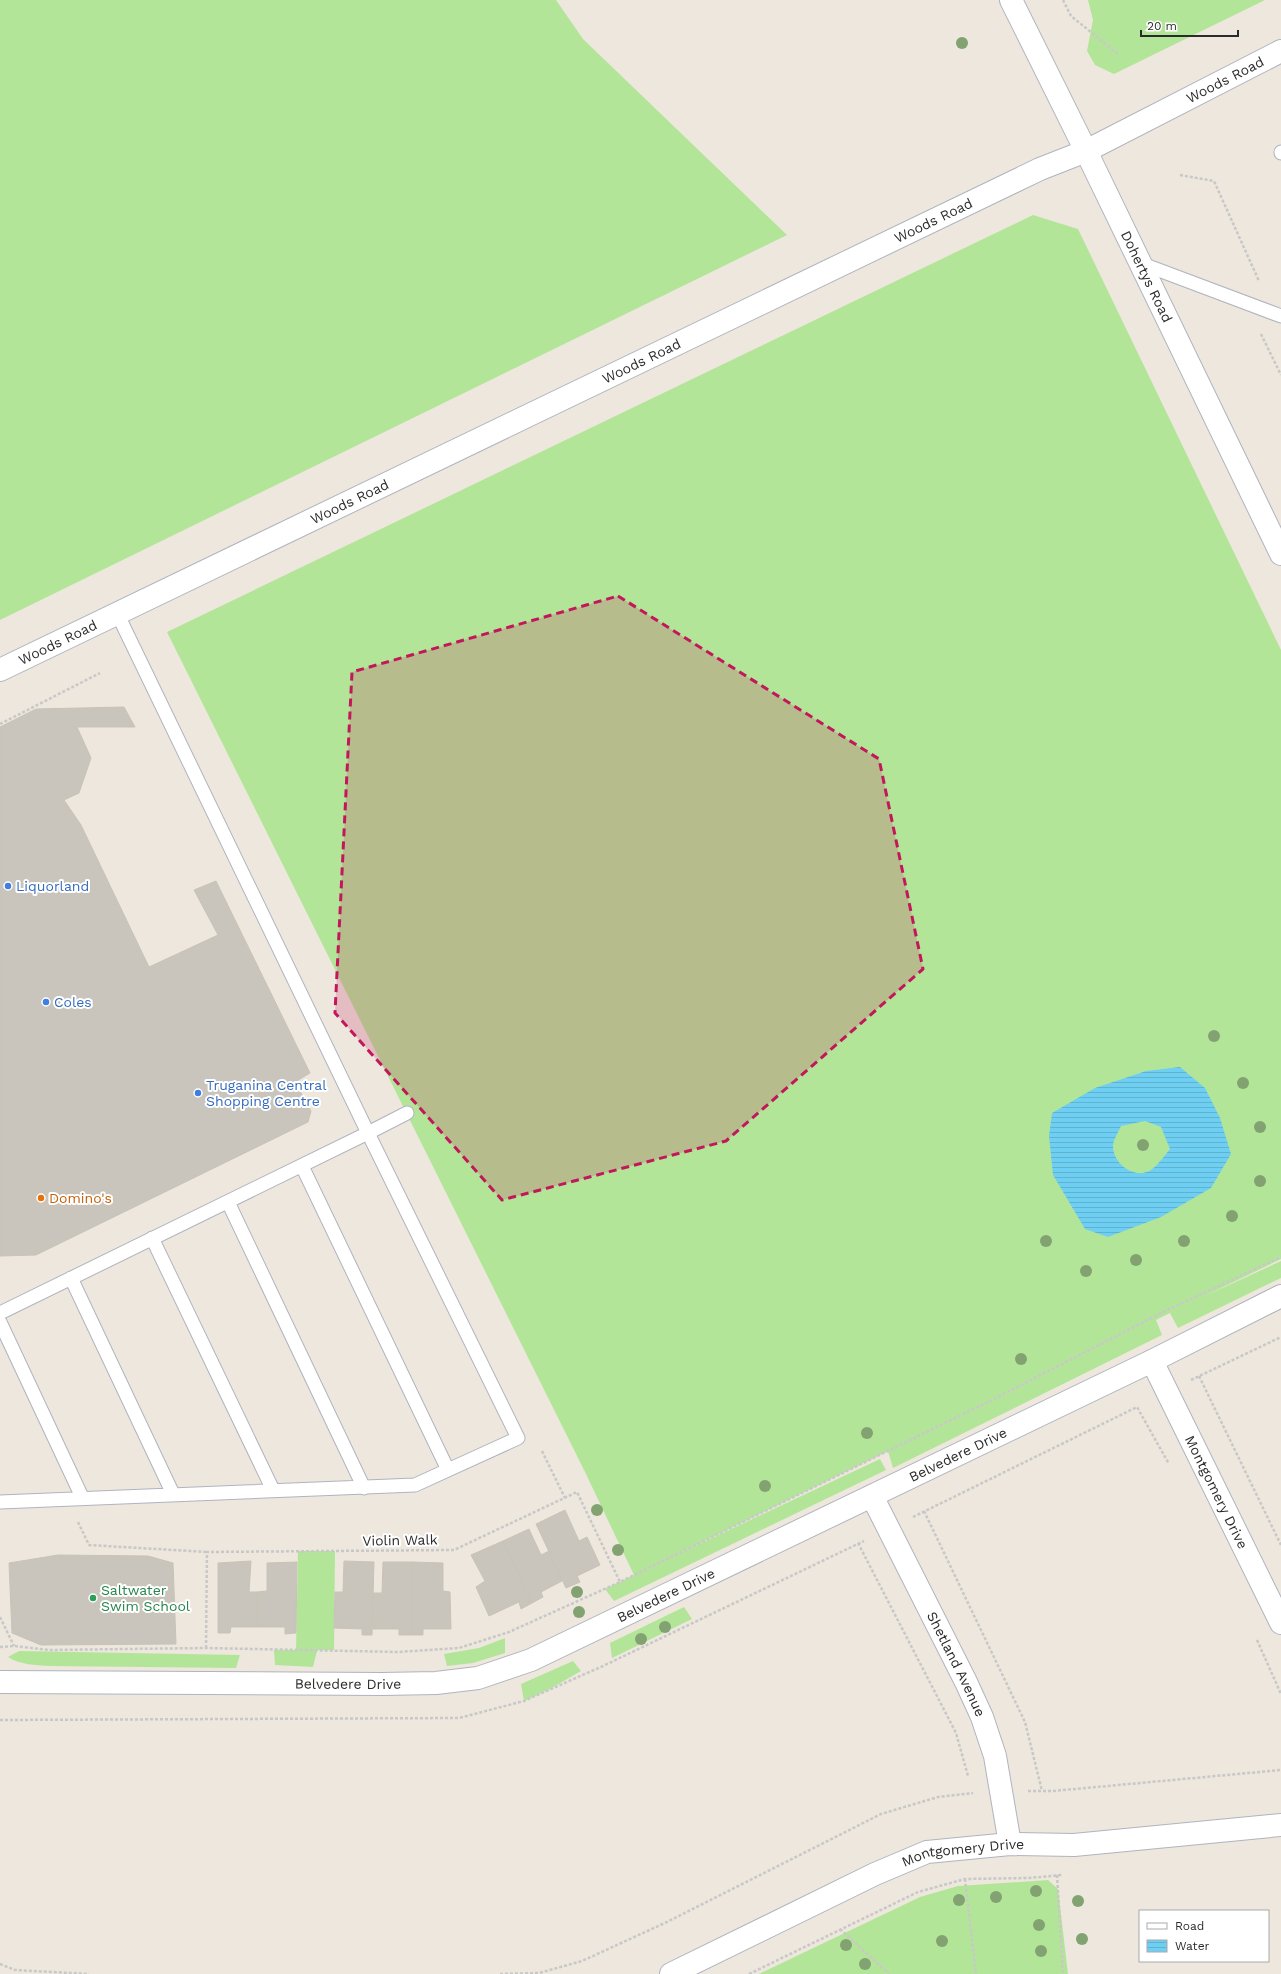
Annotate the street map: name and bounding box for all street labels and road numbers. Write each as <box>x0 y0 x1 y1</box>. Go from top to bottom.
street label: Woods Road <box>1184 53 1266 106</box>
street label: Woods Road <box>892 195 975 246</box>
street label: Dohertys Road <box>1118 228 1176 325</box>
street label: Woods Road <box>600 335 683 387</box>
street label: Woods Road <box>308 476 391 527</box>
street label: Woods Road <box>16 617 99 668</box>
street label: Belvedere Drive <box>906 1424 1009 1485</box>
street label: Montgomery Drive <box>1182 1433 1251 1551</box>
street label: Violin Walk <box>362 1531 438 1549</box>
street label: Belvedere Drive <box>614 1565 717 1625</box>
street label: Shetland Avenue <box>924 1609 989 1719</box>
street label: Belvedere Drive <box>295 1676 401 1692</box>
street label: Montgomery Drive <box>899 1836 1024 1870</box>

